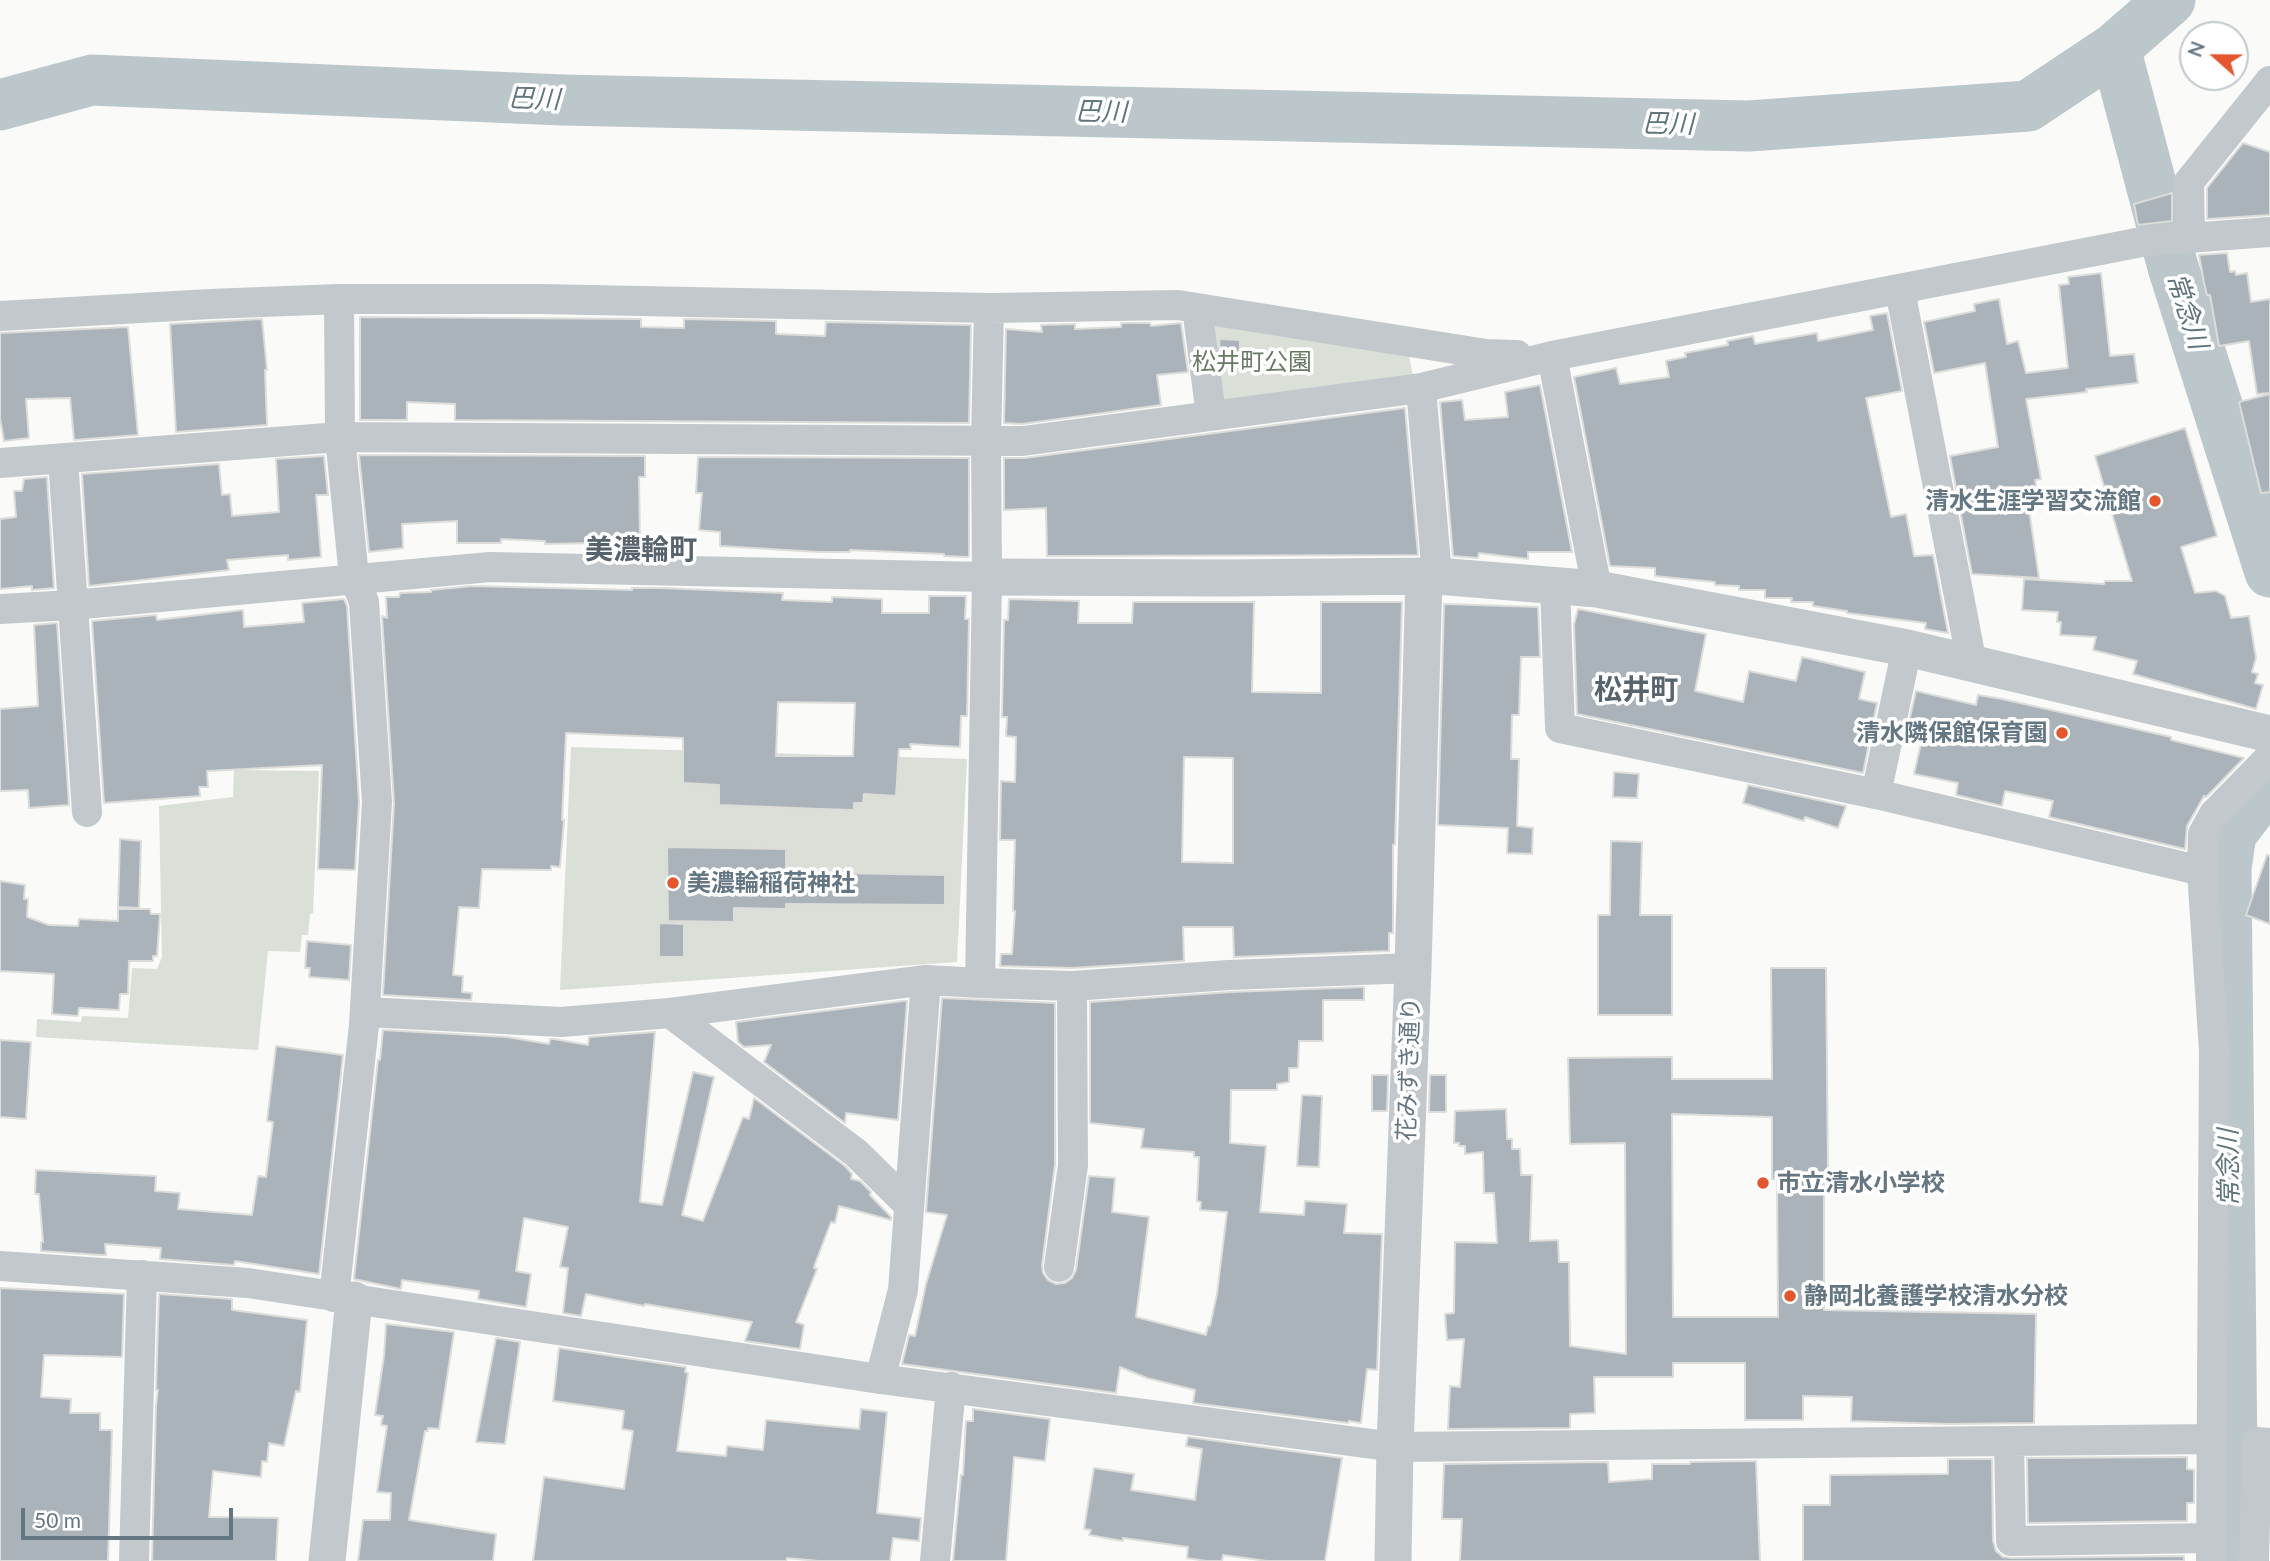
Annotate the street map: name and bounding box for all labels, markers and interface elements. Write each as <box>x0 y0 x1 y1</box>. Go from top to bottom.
north arrow <box>2179 21 2249 91</box>
text: N <box>2182 38 2209 60</box>
water label: 巴川 <box>507 83 561 115</box>
water label: 巴川 <box>1075 96 1127 128</box>
water label: 巴川 <box>1642 108 1694 140</box>
water label: 常念川 <box>2160 269 2214 353</box>
park label: 松井町公園 <box>1192 348 1312 376</box>
place label: 清水生涯学習交流館 <box>1925 487 2141 515</box>
marker: 清水生涯学習交流館 <box>2147 493 2163 509</box>
district label: 美濃輪町 <box>585 533 697 567</box>
district label: 松井町 <box>1594 673 1678 707</box>
place label: 清水隣保館保育園 <box>1856 719 2048 747</box>
marker: 清水隣保館保育園 <box>2054 725 2070 741</box>
place label: 美濃輪稲荷神社 <box>687 869 855 897</box>
marker: 美濃輪稲荷神社 <box>665 875 681 891</box>
street label: 花みずき通り <box>1392 997 1426 1141</box>
water label: 常念川 <box>2213 1129 2245 1207</box>
place label: 市立清水小学校 <box>1777 1169 1945 1197</box>
marker: 市立清水小学校 <box>1755 1175 1771 1191</box>
place label: 静岡北養護学校清水分校 <box>1804 1282 2068 1310</box>
marker: 静岡北養護学校清水分校 <box>1782 1288 1798 1304</box>
scale bar <box>24 1494 236 1538</box>
text: 50 m <box>34 1507 81 1532</box>

